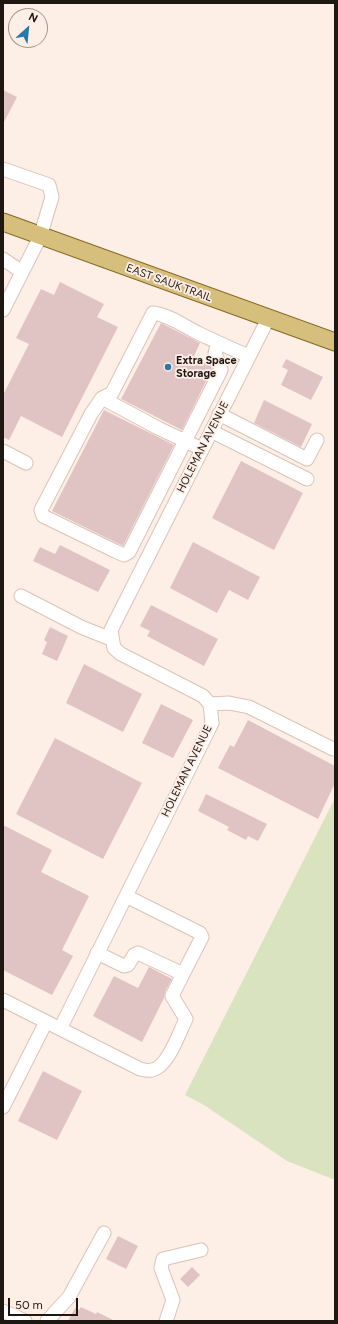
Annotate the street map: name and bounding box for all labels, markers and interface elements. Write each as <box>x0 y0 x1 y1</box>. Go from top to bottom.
north arrow <box>8 8 48 48</box>
text: N <box>26 10 40 25</box>
street label: EAST SAUK TRAIL <box>124 261 214 305</box>
place label: Extra Space Storage <box>176 354 237 380</box>
marker: Extra Space Storage <box>163 362 173 372</box>
street label: HOLEMAN AVENUE <box>174 399 232 495</box>
street label: HOLEMAN AVENUE <box>159 723 215 819</box>
scale bar <box>10 1290 80 1316</box>
text: 50 m <box>15 1298 43 1312</box>

